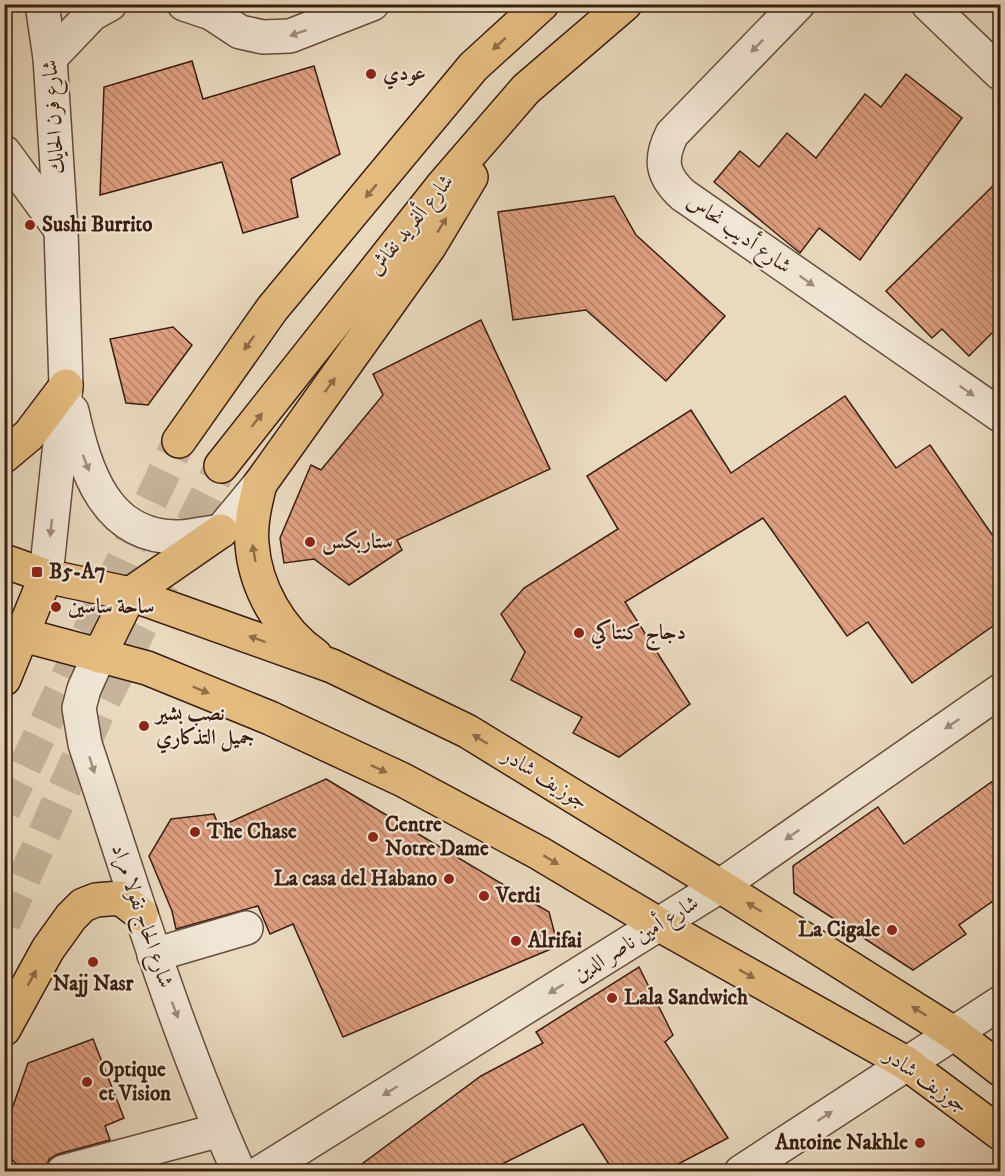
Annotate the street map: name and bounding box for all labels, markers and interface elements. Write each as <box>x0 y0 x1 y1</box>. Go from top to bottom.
one-way arrow <box>289 28 307 38</box>
one-way arrow <box>491 37 506 51</box>
one-way arrow <box>750 39 764 54</box>
street label: شارع فرن الحايك <box>37 59 75 175</box>
place label: عودي <box>383 61 426 90</box>
marker: عودي <box>364 67 378 81</box>
street label: شارع ألفريد نقاش <box>360 167 463 283</box>
one-way arrow <box>365 183 378 198</box>
street label: شارع أديب نحاس <box>680 186 798 283</box>
place label: Sushi Burrito <box>42 212 152 238</box>
one-way arrow <box>437 217 448 233</box>
marker: Sushi Burrito <box>23 218 37 232</box>
one-way arrow <box>798 275 814 287</box>
one-way arrow <box>243 334 255 350</box>
one-way arrow <box>324 377 335 393</box>
one-way arrow <box>959 386 975 397</box>
one-way arrow <box>250 413 262 428</box>
one-way arrow <box>81 454 91 472</box>
one-way arrow <box>47 519 56 538</box>
place label: ستاربكس <box>322 529 393 555</box>
marker: ستاربكس <box>303 535 317 549</box>
one-way arrow <box>249 543 258 562</box>
place label: B5-A7 <box>49 559 106 585</box>
marker: B5-A7 <box>30 565 44 579</box>
place label: ساحة ساسين <box>68 594 155 620</box>
marker: ساحة ساسين <box>49 600 63 614</box>
place label: دجاج كنتاكي <box>590 619 686 651</box>
marker: دجاج كنتاكي <box>572 626 586 640</box>
one-way arrow <box>248 634 266 644</box>
one-way arrow <box>192 685 210 695</box>
place label: نصب بشير جميل التذكاري <box>154 701 254 754</box>
one-way arrow <box>945 718 961 730</box>
marker: نصب بشير جميل التذكاري <box>137 719 151 733</box>
one-way arrow <box>472 734 488 745</box>
street label: جوزيف شادر <box>496 741 593 815</box>
one-way arrow <box>88 756 97 774</box>
one-way arrow <box>370 765 388 774</box>
place label: Centre Notre Dame <box>385 812 489 862</box>
place label: The Chase <box>206 819 297 845</box>
marker: The Chase <box>188 825 202 839</box>
one-way arrow <box>785 829 801 841</box>
marker: Centre Notre Dame <box>366 830 380 844</box>
street label: شارع الحاج نقولا مراد <box>101 841 179 993</box>
one-way arrow <box>543 855 559 866</box>
place label: La casa del Habano <box>274 866 437 892</box>
marker: La casa del Habano <box>442 872 456 886</box>
place label: Verdi <box>495 883 541 909</box>
street label: شارع أمين ناصر الدين <box>567 887 706 991</box>
marker: Verdi <box>477 889 491 903</box>
one-way arrow <box>746 902 762 913</box>
place label: La Cigale <box>798 917 880 943</box>
marker: La Cigale <box>885 923 899 937</box>
place label: Alrifai <box>527 928 583 954</box>
marker: Alrifai <box>509 934 523 948</box>
marker: Najj Nasr <box>86 955 100 969</box>
one-way arrow <box>27 969 37 986</box>
one-way arrow <box>739 969 756 979</box>
place label: Najj Nasr <box>53 971 135 998</box>
one-way arrow <box>548 983 564 994</box>
place label: Lala Sandwich <box>624 985 749 1011</box>
marker: Lala Sandwich <box>605 991 619 1005</box>
one-way arrow <box>170 1001 180 1019</box>
one-way arrow <box>911 1006 927 1017</box>
street label: جوزيف شادر <box>878 1042 973 1119</box>
place label: Optique et Vision <box>99 1057 172 1107</box>
marker: Optique et Vision <box>80 1075 94 1089</box>
one-way arrow <box>382 1086 398 1097</box>
one-way arrow <box>816 1111 833 1122</box>
place label: Antoine Nakhle <box>774 1130 908 1156</box>
marker: Antoine Nakhle <box>913 1136 927 1150</box>

